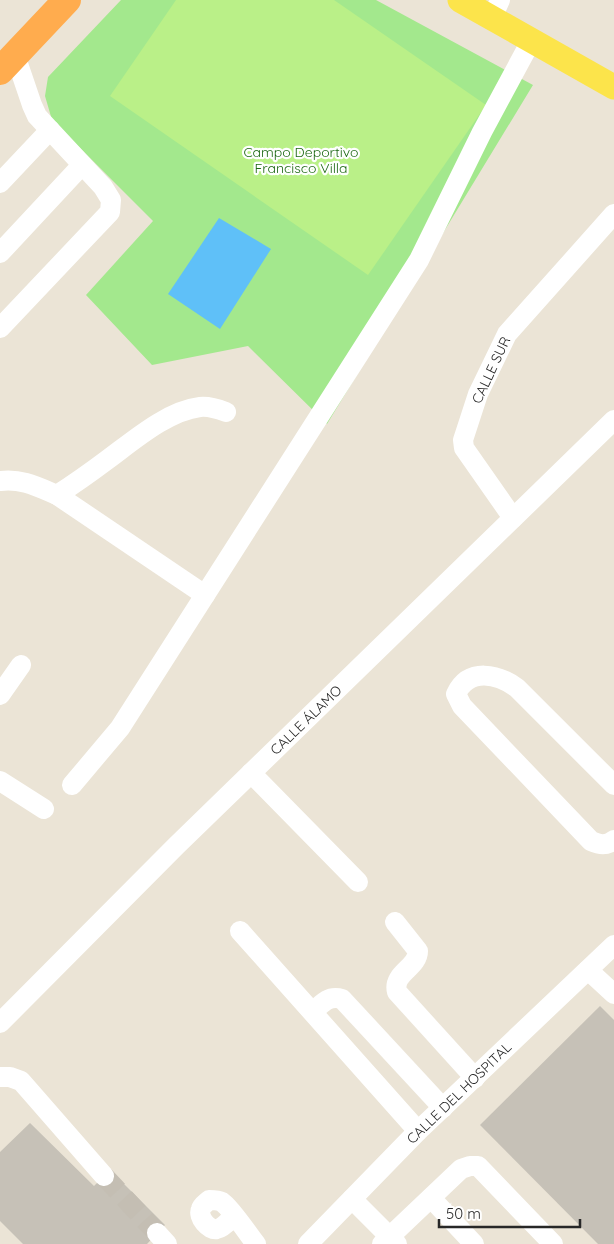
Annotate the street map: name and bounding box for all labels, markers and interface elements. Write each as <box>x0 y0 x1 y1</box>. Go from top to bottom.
park label: Campo Deportivo Francisco Villa <box>243 143 359 177</box>
street label: CALLE SUR <box>468 334 514 406</box>
street label: CALLE ÁLAMO <box>266 681 346 759</box>
street label: CALLE DEL HOSPITAL <box>403 1038 516 1148</box>
scale bar <box>439 1196 580 1228</box>
text: 50 m <box>446 1204 481 1223</box>

